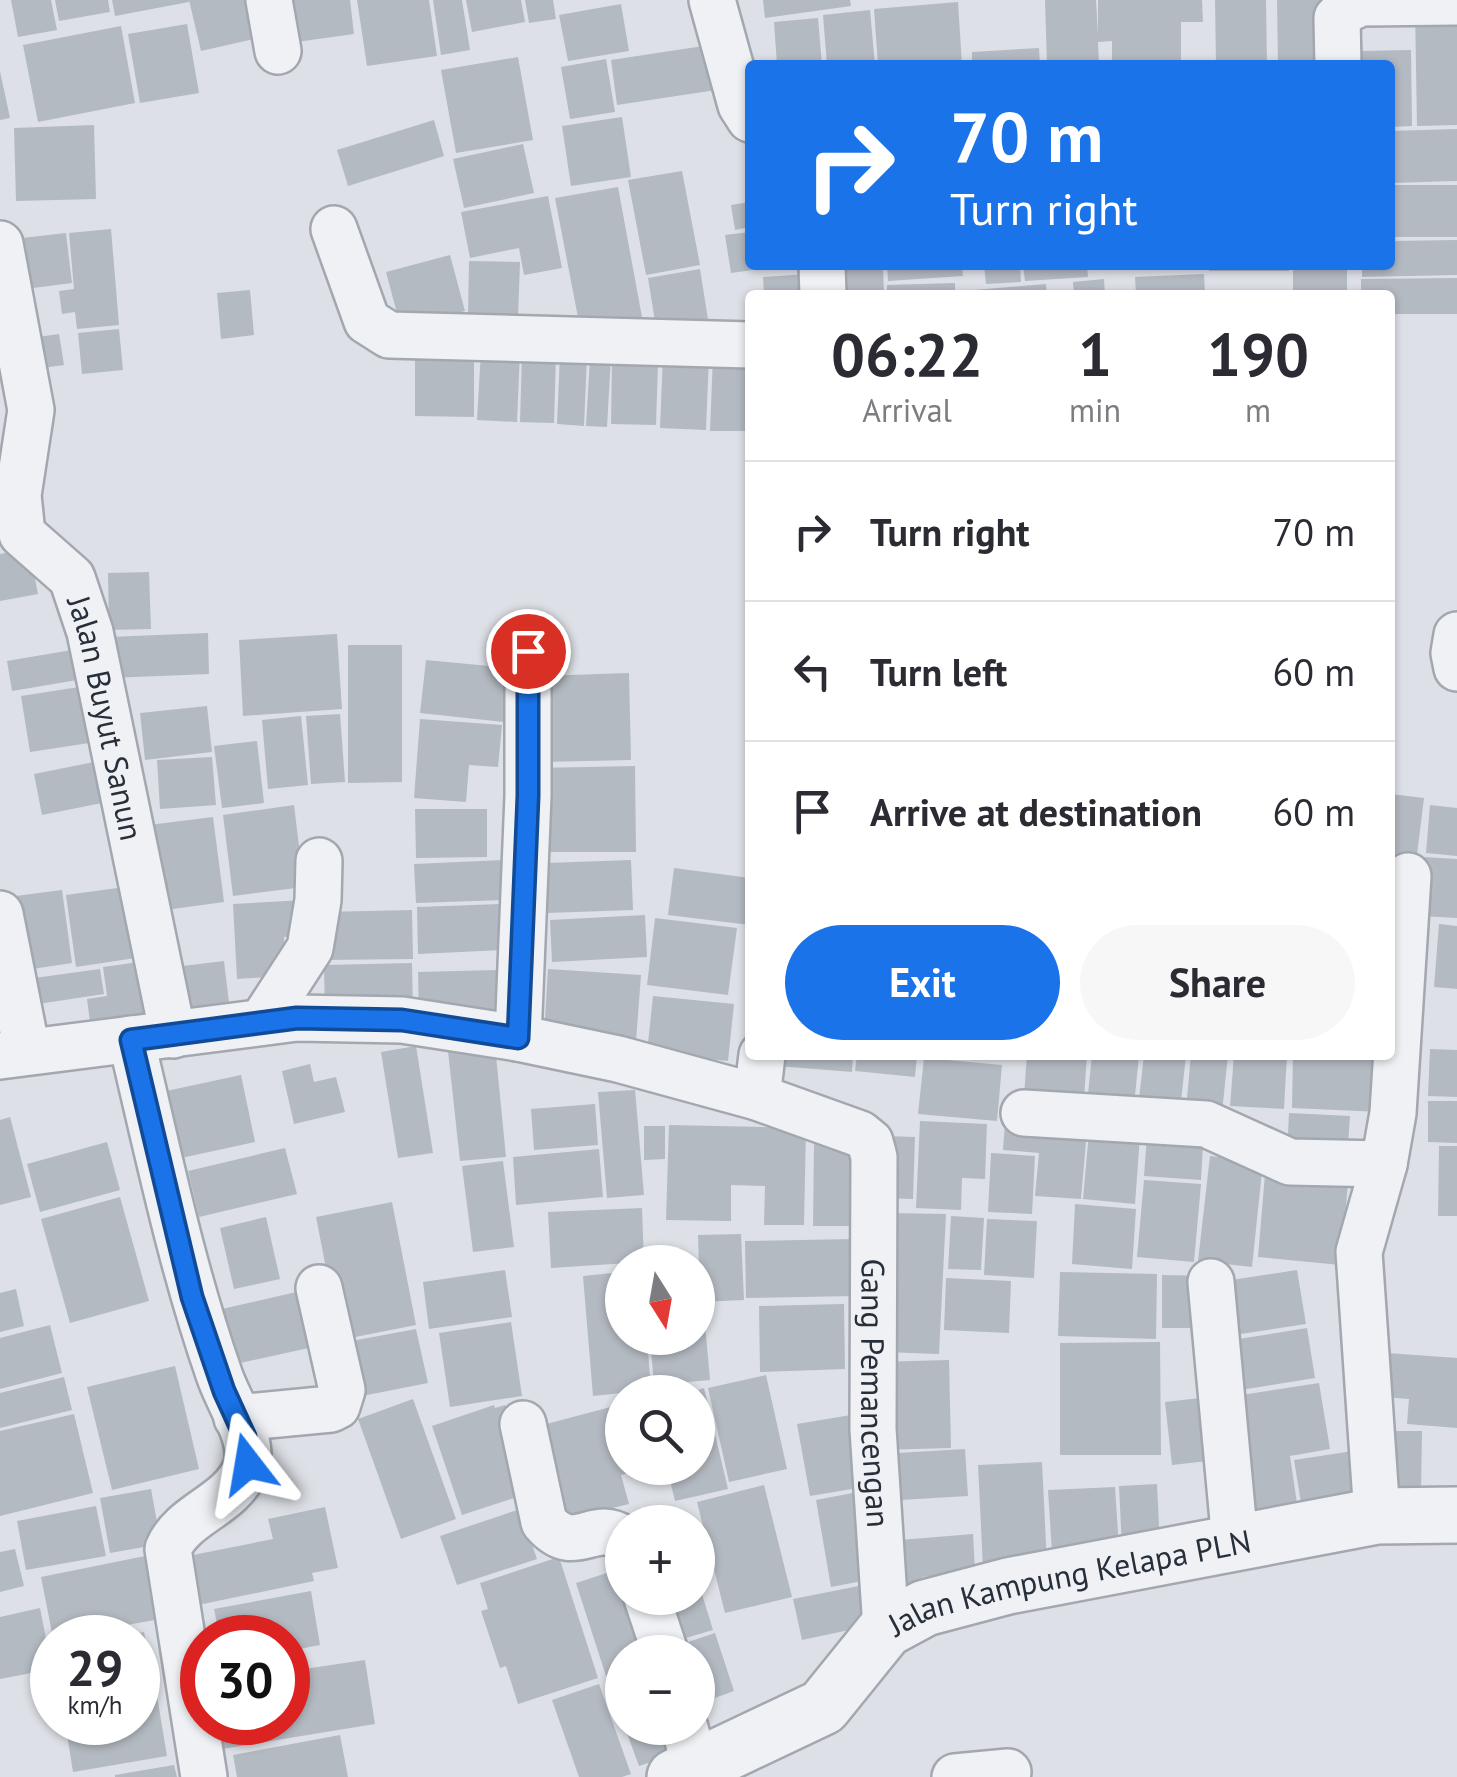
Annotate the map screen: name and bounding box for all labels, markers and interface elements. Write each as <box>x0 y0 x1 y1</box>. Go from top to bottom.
text: 70 m <box>950 91 1103 181</box>
icon: right <box>785 100 915 230</box>
text: Turn right <box>950 179 1138 237</box>
text: 06:22 <box>831 315 983 393</box>
text: 1 <box>1078 315 1112 393</box>
text: 190 <box>1207 315 1309 393</box>
text: Arrival <box>862 389 952 431</box>
text: min <box>1069 389 1121 431</box>
text: m <box>1245 389 1271 431</box>
icon: right <box>785 504 840 559</box>
text: Turn right <box>870 507 1030 556</box>
text: 70 m <box>1273 507 1355 556</box>
street label: Jalan Buyut Sanun <box>58 588 153 844</box>
pin <box>486 609 571 694</box>
icon: arrive <box>501 624 556 679</box>
icon: left <box>785 644 840 699</box>
text: Turn left <box>870 647 1007 696</box>
text: 60 m <box>1273 647 1355 696</box>
icon: arrive <box>785 784 840 839</box>
text: Arrive at destination <box>870 787 1202 836</box>
text: 60 m <box>1273 787 1355 836</box>
button: Exit <box>785 925 1060 1040</box>
button: Share <box>1080 925 1355 1040</box>
north arrow <box>605 1245 715 1355</box>
map controls <box>605 1245 715 1745</box>
street label: Gang Pemancengan <box>852 1258 900 1529</box>
button: search <box>605 1375 715 1485</box>
position arrow <box>196 1412 300 1516</box>
button: + <box>605 1505 715 1615</box>
street label: Jalan Kampung Kelapa PLN <box>879 1519 1254 1646</box>
speed limit sign: 30 <box>180 1615 310 1745</box>
text: 29 <box>67 1635 123 1700</box>
button: − <box>605 1635 715 1745</box>
text: km/h <box>68 1689 122 1721</box>

